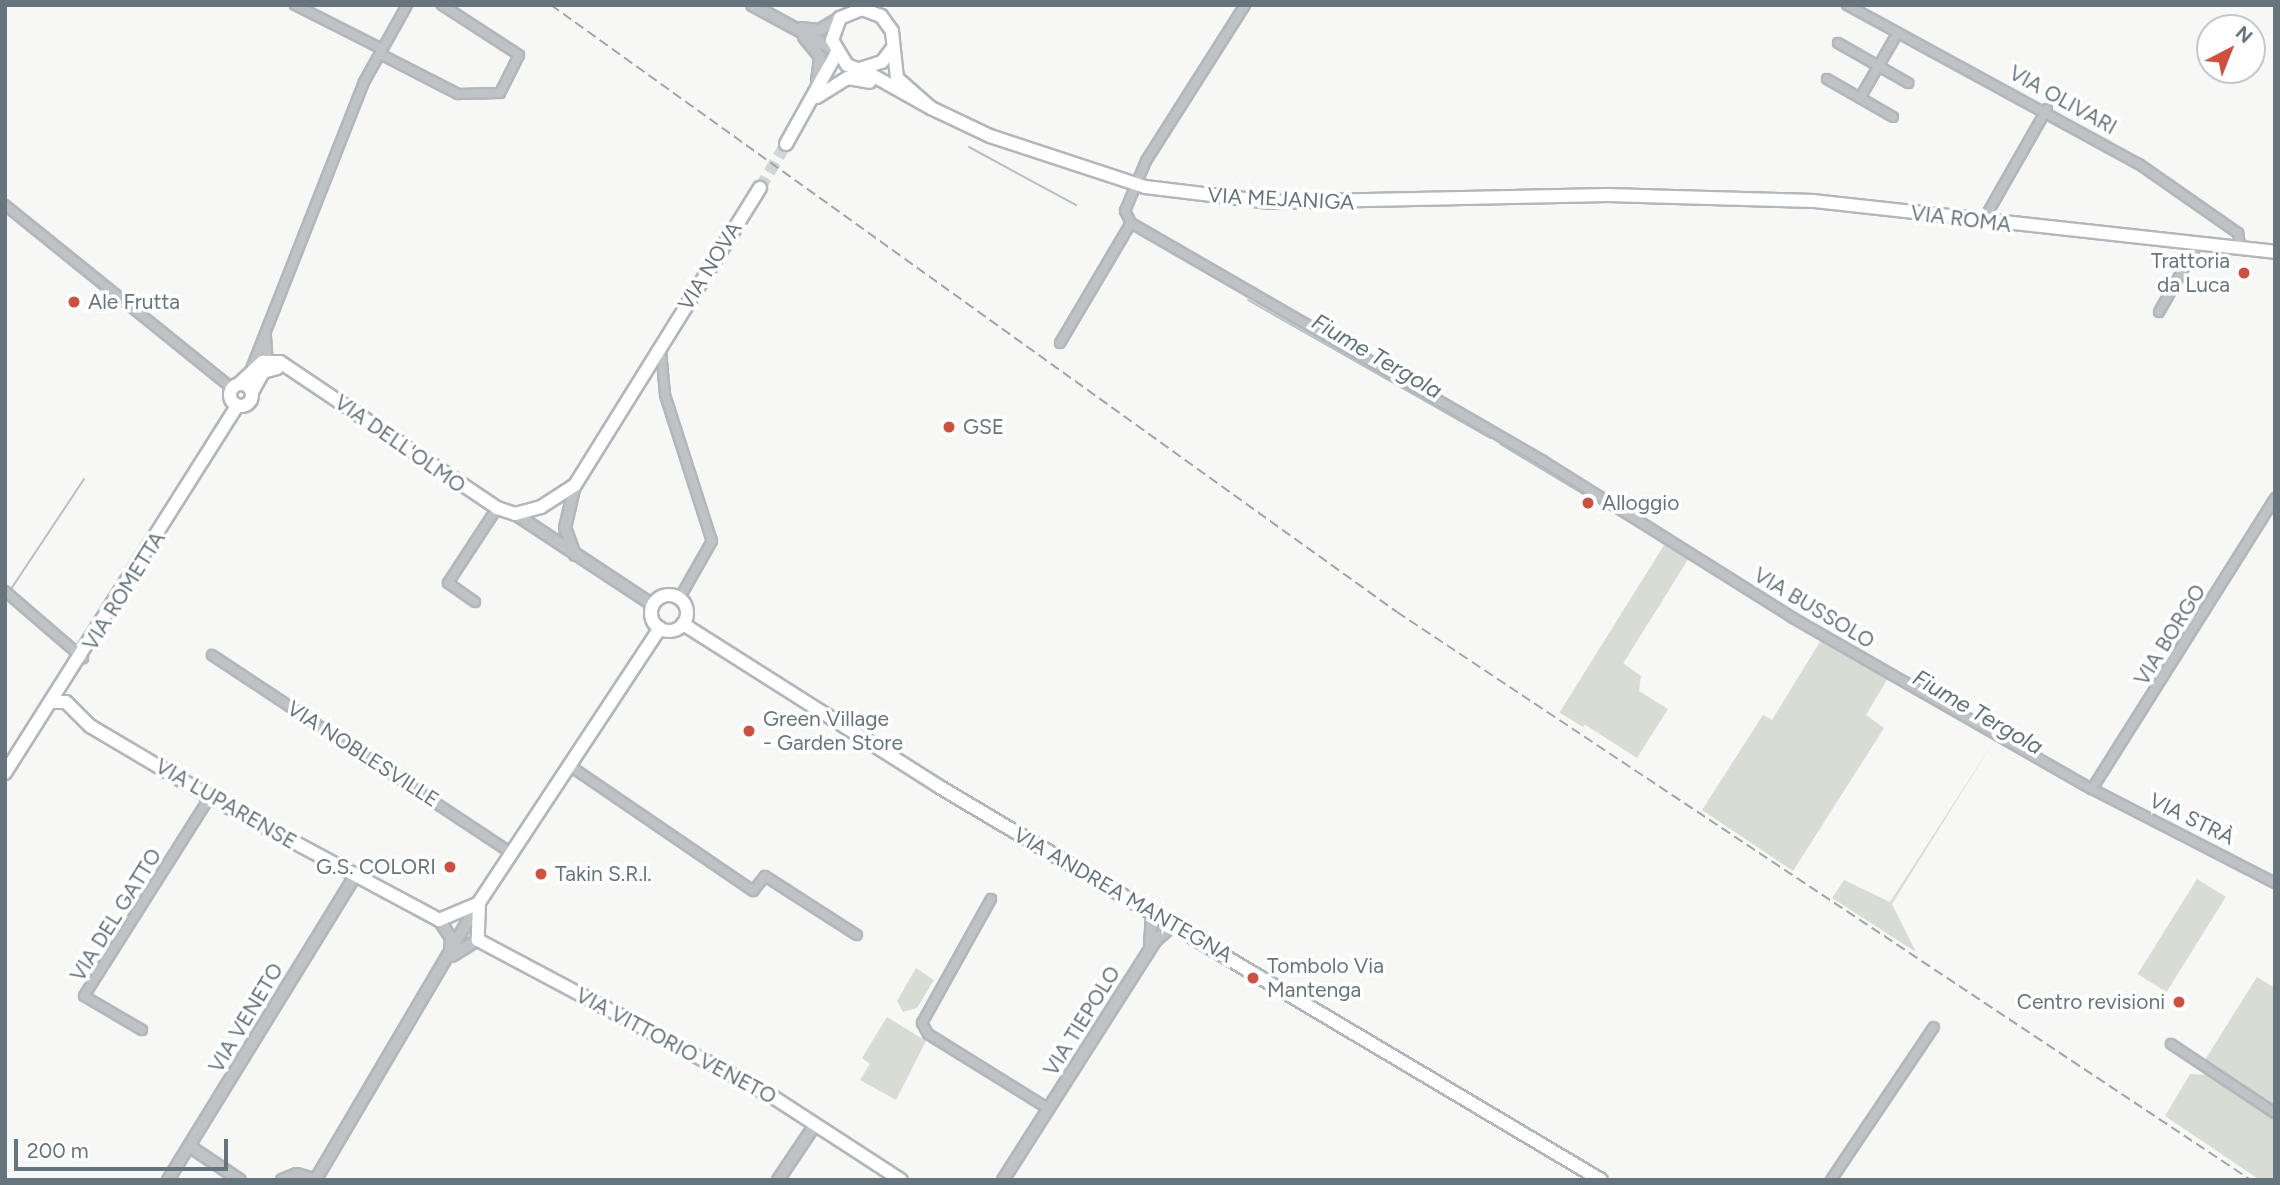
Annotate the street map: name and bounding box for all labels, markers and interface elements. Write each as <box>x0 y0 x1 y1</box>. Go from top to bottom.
north arrow <box>2196 14 2266 84</box>
text: N <box>2231 21 2257 48</box>
street label: VIA OLIVARI <box>2005 60 2121 140</box>
street label: VIA MEJANIGA <box>1207 183 1355 215</box>
street label: VIA ROMA <box>1909 200 2013 238</box>
street label: VIA NOVA <box>673 217 747 315</box>
place label: Trattoria da Luca <box>2151 248 2230 298</box>
marker: Trattoria da Luca <box>2236 265 2252 281</box>
place label: Ale Frutta <box>88 289 180 315</box>
marker: Ale Frutta <box>66 294 82 310</box>
water label: Fiume Tergola <box>1307 308 1447 404</box>
street label: VIA DELL'OLMO <box>330 390 470 498</box>
place label: GSE <box>963 414 1004 440</box>
marker: GSE <box>941 419 957 435</box>
place label: Alloggio <box>1602 490 1679 516</box>
marker: Alloggio <box>1580 495 1596 511</box>
street label: VIA ROMETTA <box>77 527 171 655</box>
street label: VIA BUSSOLO <box>1749 562 1879 654</box>
street label: VIA BORGO <box>2129 580 2211 690</box>
water label: Fiume Tergola <box>1908 664 2048 760</box>
street label: VIA NOBLESVILLE <box>282 696 444 812</box>
place label: Green Village - Garden Store <box>763 706 903 756</box>
marker: Green Village - Garden Store <box>741 723 757 739</box>
street label: VIA LUPARENSE <box>151 753 301 855</box>
street label: VIA STRÀ <box>2145 788 2239 850</box>
street label: VIA ANDREA MANTEGNA <box>1009 822 1237 968</box>
street label: VIA DEL GATTO <box>65 844 167 986</box>
place label: G.S. COLORI <box>316 854 436 880</box>
marker: G.S. COLORI <box>442 859 458 875</box>
place label: Takin S.R.l. <box>555 861 652 887</box>
marker: Takin S.R.l. <box>533 866 549 882</box>
place label: Tombolo Via Mantenga <box>1267 953 1384 1003</box>
street label: VIA VENETO <box>203 959 289 1077</box>
street label: VIA TIEPOLO <box>1038 961 1126 1081</box>
marker: Tombolo Via Mantenga <box>1245 970 1261 986</box>
street label: VIA VITTORIO VENETO <box>572 982 780 1110</box>
place label: Centro revisioni <box>2017 989 2165 1015</box>
marker: Centro revisioni <box>2171 994 2187 1010</box>
scale bar <box>18 1126 231 1170</box>
text: 200 m <box>27 1138 89 1163</box>

